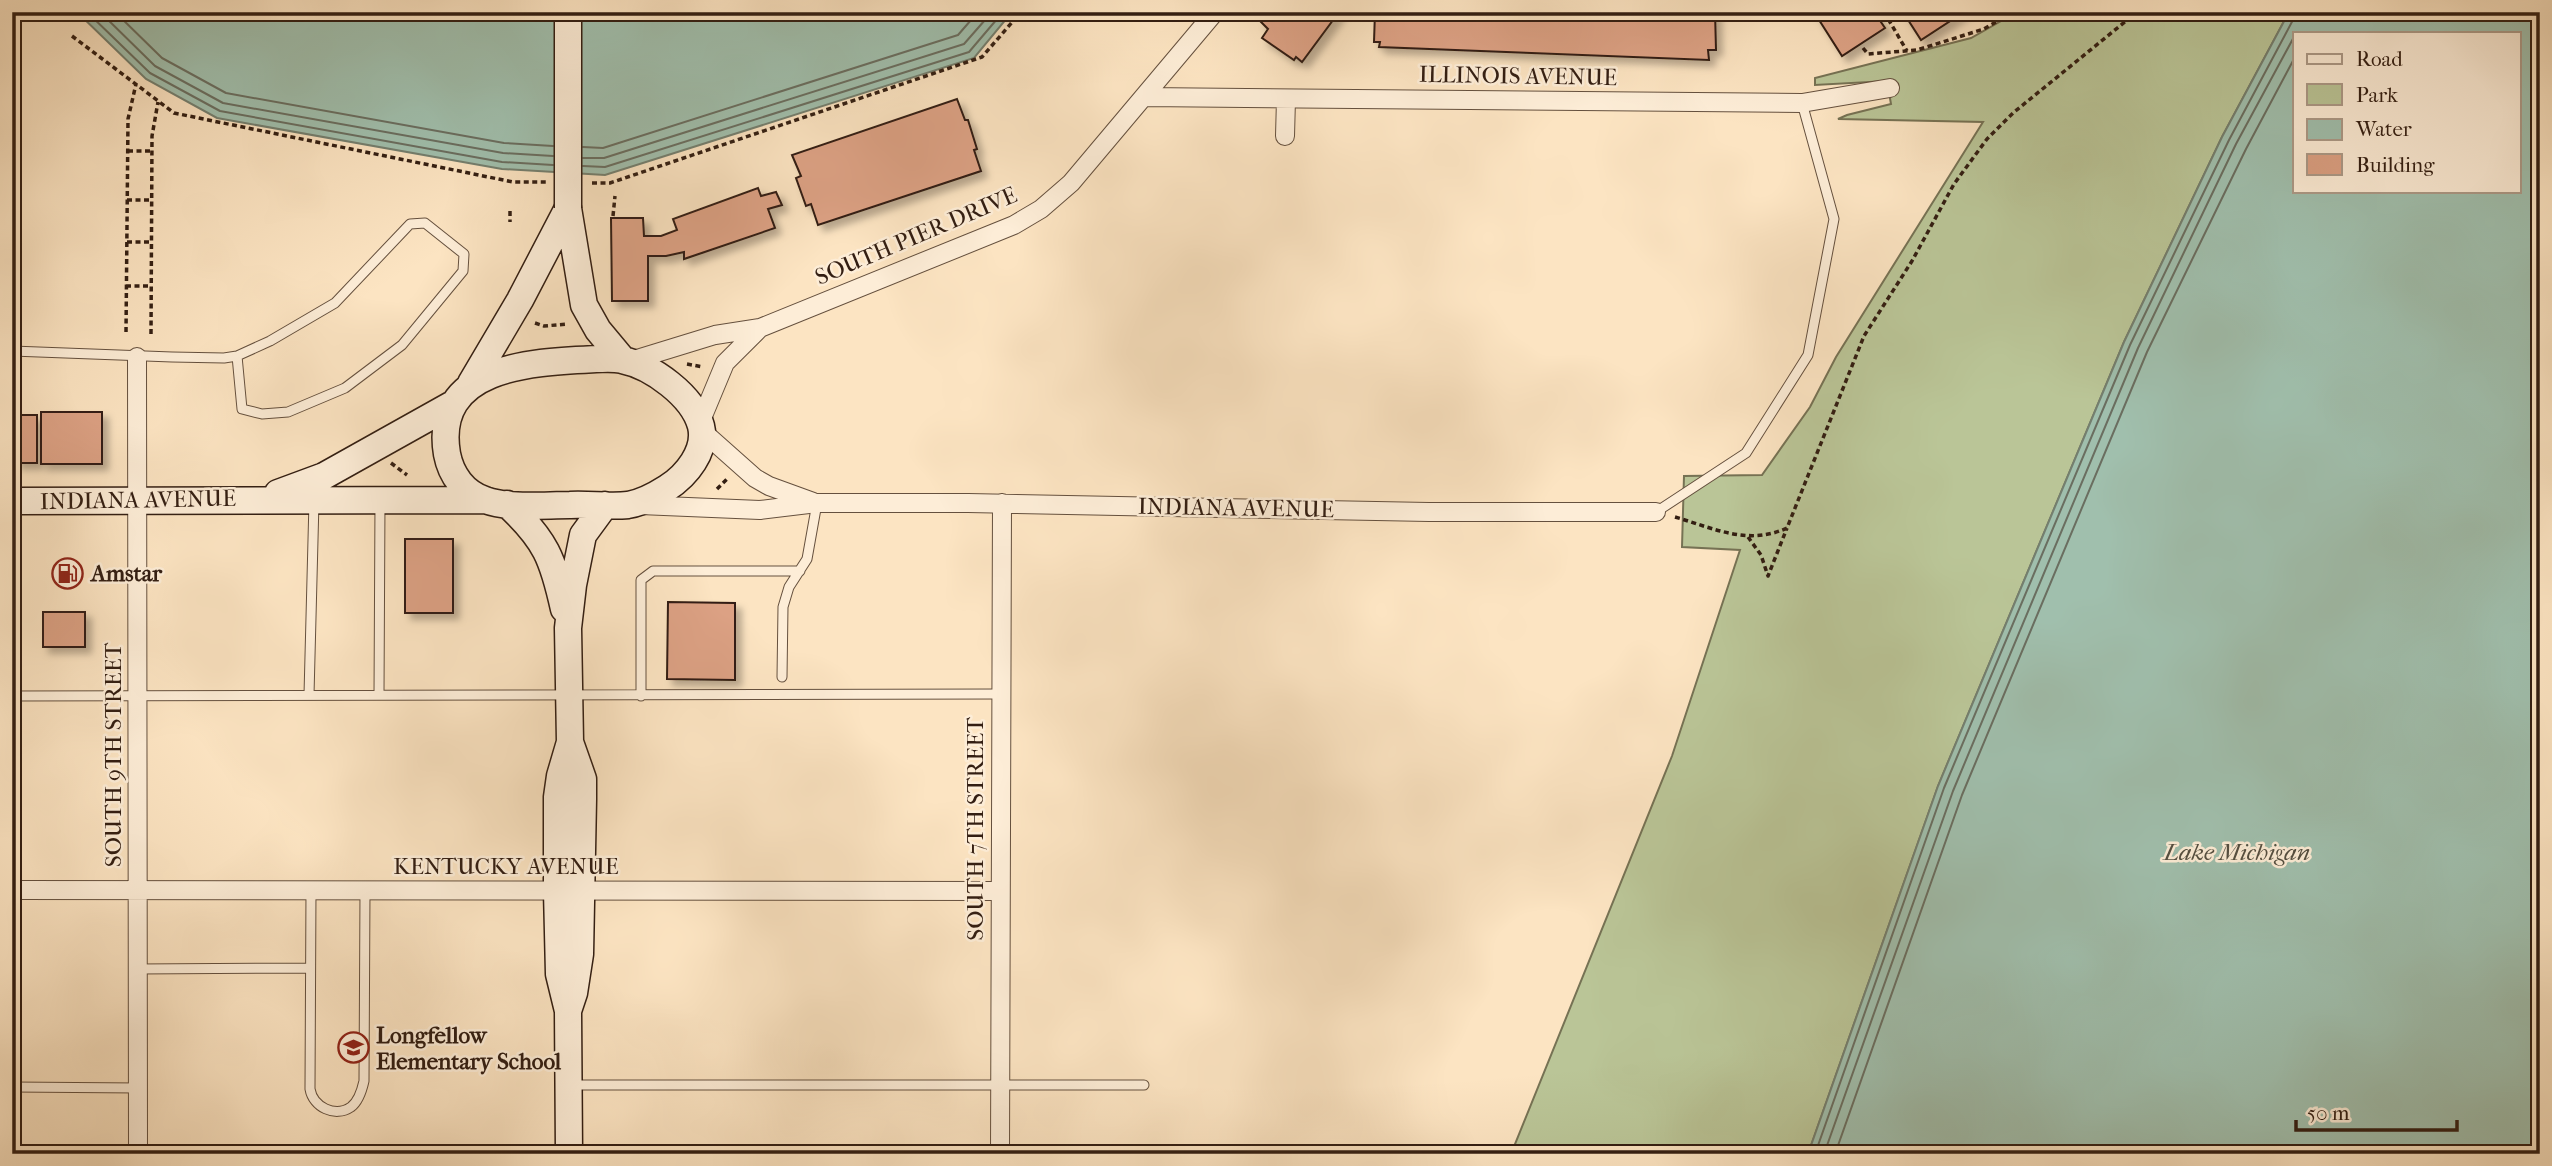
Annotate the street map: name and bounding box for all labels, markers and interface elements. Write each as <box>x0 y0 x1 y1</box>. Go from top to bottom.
legend <box>2293 32 2520 192</box>
text: Road <box>2356 47 2403 71</box>
street label: ILLINOIS AVENUE <box>1419 61 1617 91</box>
text: Park <box>2356 83 2398 107</box>
text: Water <box>2355 117 2412 141</box>
text: Building <box>2356 153 2435 177</box>
street label: SOUTH PIER DRIVE <box>811 181 1021 291</box>
street label: INDIANA AVENUE <box>40 485 236 515</box>
street label: INDIANA AVENUE <box>1138 493 1334 523</box>
fuel station icon: Amstar <box>51 556 85 590</box>
place label: Amstar <box>89 560 163 587</box>
street label: SOUTH 9TH STREET <box>100 642 127 867</box>
street label: SOUTH 7TH STREET <box>962 717 989 941</box>
water label: Lake Michigan <box>2162 838 2310 866</box>
street label: KENTUCKY AVENUE <box>393 853 619 880</box>
place label: Longfellow Elementary School <box>376 1022 562 1075</box>
school or university icon: Longfellow Elementary School <box>336 1031 370 1065</box>
scale bar <box>2296 1089 2458 1133</box>
text: 50 m <box>2307 1101 2350 1125</box>

